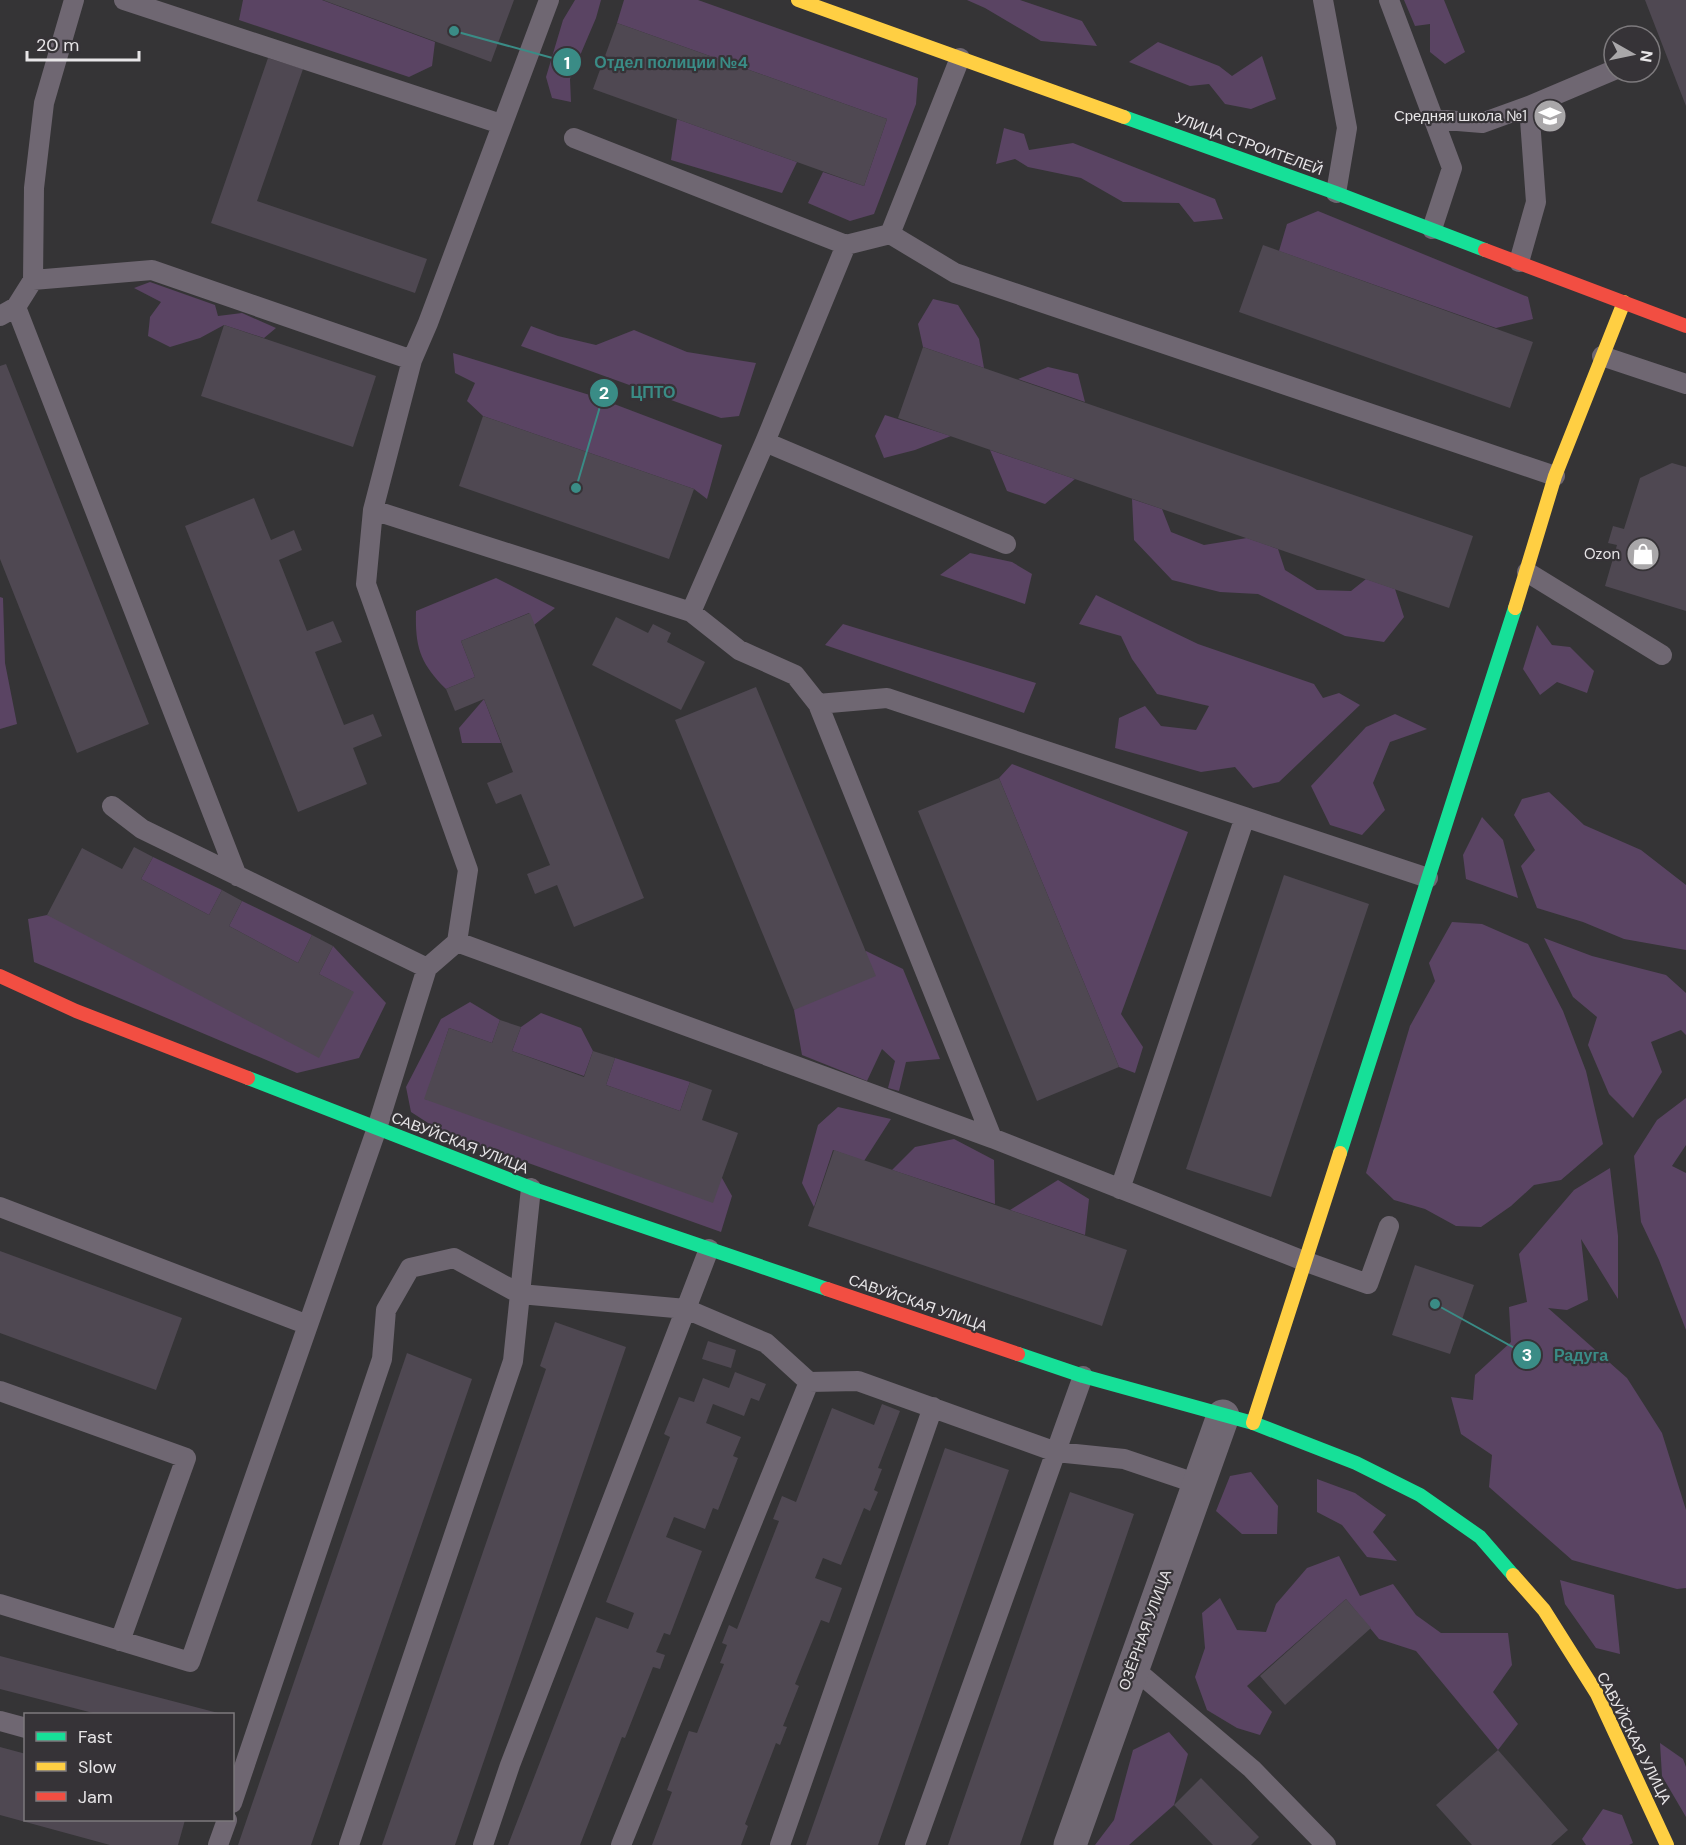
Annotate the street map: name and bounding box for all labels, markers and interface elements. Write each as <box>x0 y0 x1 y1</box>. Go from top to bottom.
scale bar <box>27 24 140 62</box>
north arrow <box>1602 24 1662 84</box>
text: 20 m <box>36 33 79 57</box>
callout: Отдел полиции №4 <box>552 45 759 79</box>
text: N <box>1635 49 1658 64</box>
text: 1 <box>564 51 570 75</box>
text: Отдел полиции №4 <box>594 52 748 73</box>
school or university icon: Средняя школа №1 <box>1532 98 1568 134</box>
place label: Средняя школа №1 <box>1394 106 1527 126</box>
street label: УЛИЦА СТРОИТЕЛЕЙ <box>1172 108 1326 180</box>
callout: ЦПТО <box>589 376 688 410</box>
text: 2 <box>599 381 609 405</box>
text: ЦПТО <box>630 382 676 403</box>
shop icon: Ozon <box>1625 536 1661 572</box>
place label: Ozon <box>1584 544 1620 564</box>
street label: САВУЙСКАЯ УЛИЦА <box>389 1108 531 1178</box>
street label: САВУЙСКАЯ УЛИЦА <box>846 1270 990 1336</box>
callout: Радуга <box>1512 1338 1620 1372</box>
text: 3 <box>1522 1343 1532 1367</box>
text: Радуга <box>1554 1345 1608 1366</box>
street label: ОЗЁРНАЯ УЛИЦА <box>1114 1567 1176 1693</box>
street label: САВУЙСКАЯ УЛИЦА <box>1592 1669 1676 1807</box>
legend <box>24 1713 234 1821</box>
text: Fast <box>78 1725 113 1749</box>
text: Slow <box>78 1755 117 1779</box>
text: Jam <box>78 1785 113 1809</box>

